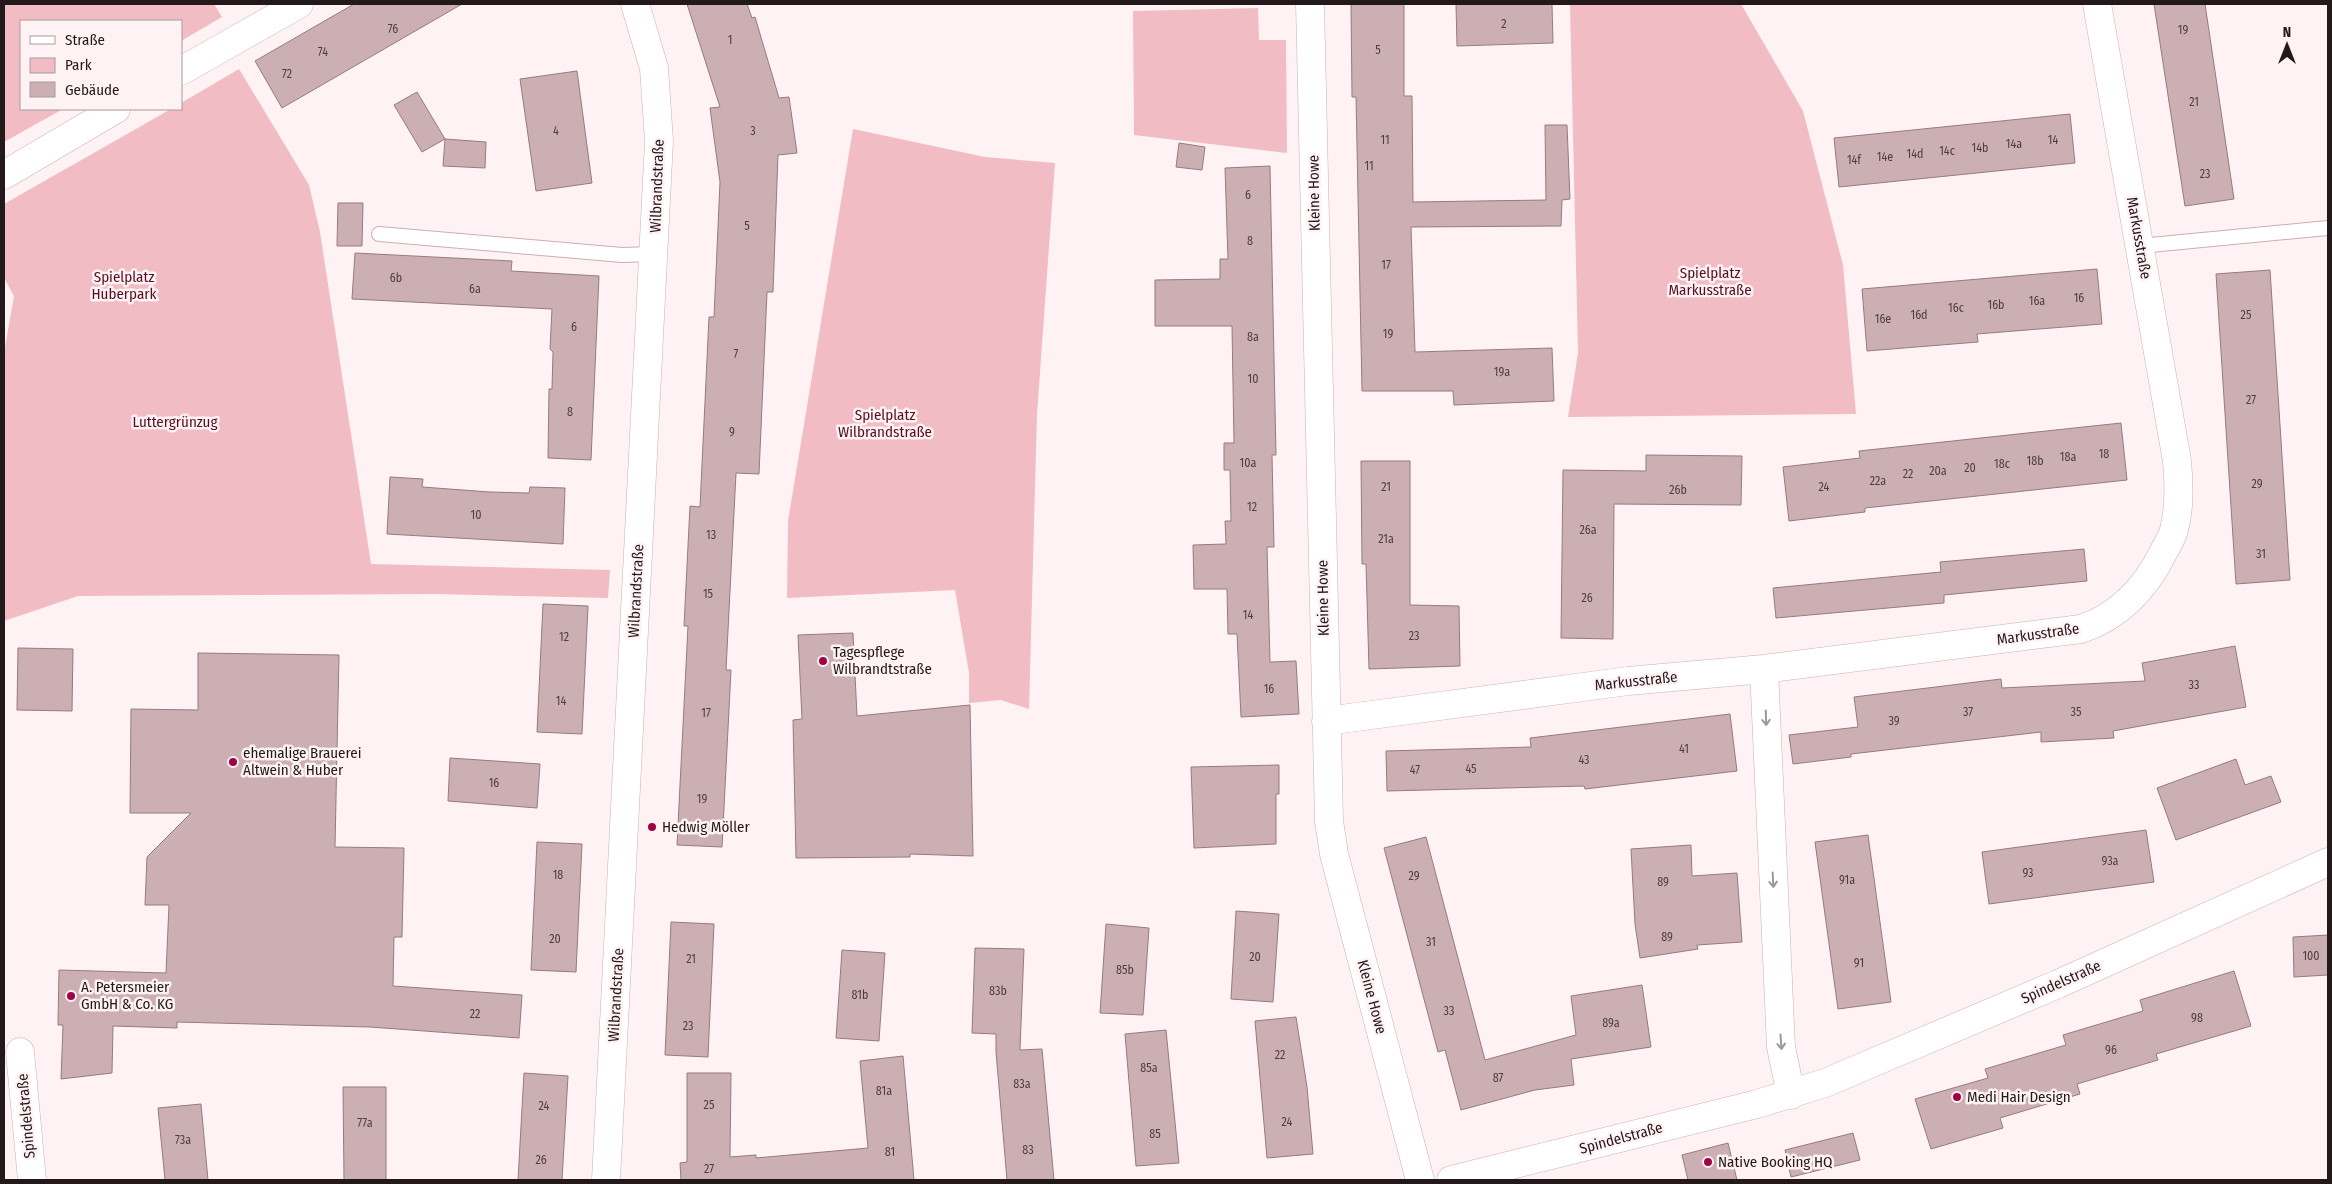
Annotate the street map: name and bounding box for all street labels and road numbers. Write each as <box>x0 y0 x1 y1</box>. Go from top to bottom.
street label: Wilbrandstraße <box>646 139 668 233</box>
street label: Kleine Howe <box>1304 155 1324 231</box>
street label: Markusstraße <box>2123 196 2155 280</box>
street label: Wilbrandstraße <box>625 544 647 638</box>
street label: Kleine Howe <box>1313 560 1333 636</box>
street label: Markusstraße <box>1996 619 2080 649</box>
street label: Markusstraße <box>1594 668 1678 694</box>
street label: Wilbrandstraße <box>605 948 627 1042</box>
street label: Spindelstraße <box>2018 956 2104 1008</box>
street label: Kleine Howe <box>1353 958 1391 1036</box>
street label: Spindelstraße <box>13 1073 39 1159</box>
street label: Spindelstraße <box>1577 1118 1665 1158</box>

